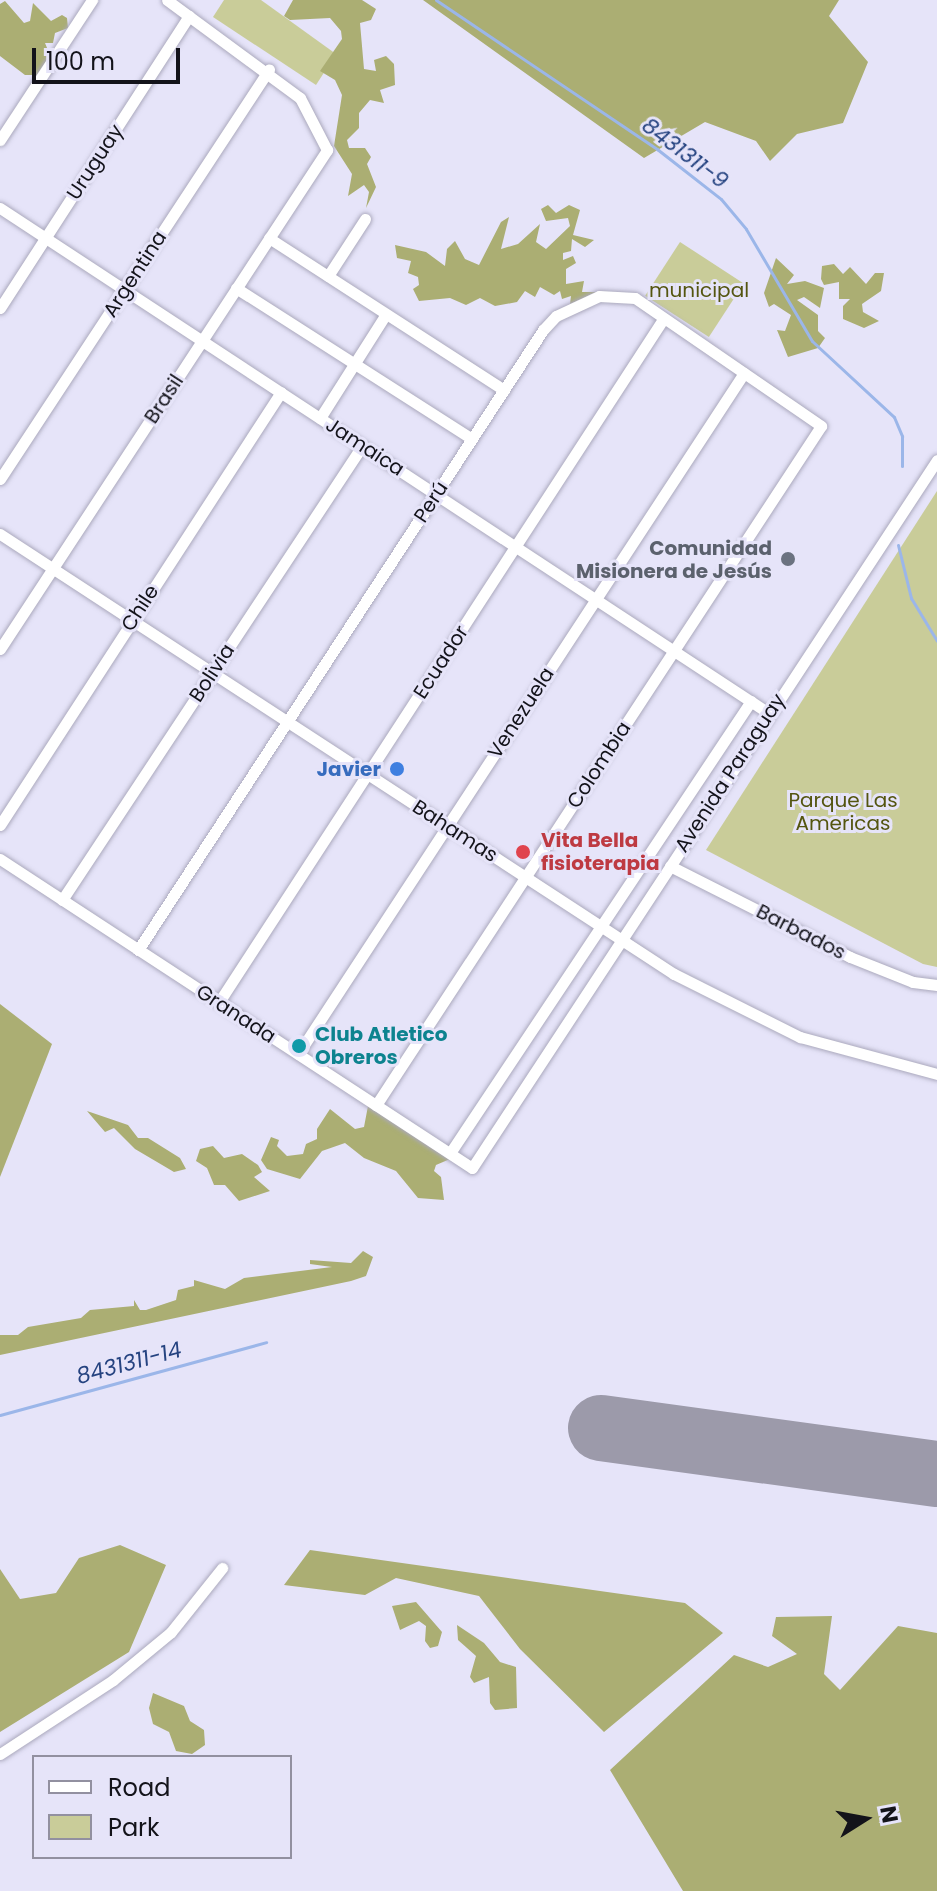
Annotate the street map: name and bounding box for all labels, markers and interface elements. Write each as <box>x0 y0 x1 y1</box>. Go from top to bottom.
scale bar <box>36 32 184 82</box>
text: 100 m <box>46 45 115 78</box>
water label: 8431311-9 <box>637 112 733 194</box>
street label: Uruguay <box>62 120 128 204</box>
street label: Argentina <box>98 226 172 322</box>
park label: municipal <box>649 278 749 302</box>
street label: Brasil <box>139 370 189 428</box>
street label: Jamaica <box>321 413 409 481</box>
street label: Perú <box>409 477 453 527</box>
place label: Comunidad Misionera de Jesús <box>576 536 772 583</box>
marker: Comunidad Misionera de Jesús <box>779 550 797 568</box>
street label: Chile <box>116 580 164 636</box>
street label: Ecuador <box>408 621 474 703</box>
street label: Bolivia <box>184 639 240 707</box>
street label: Venezuela <box>483 663 559 763</box>
street label: Avenida Paraguay <box>670 689 790 857</box>
street label: Colombia <box>562 717 636 813</box>
place label: Javier <box>317 757 381 781</box>
marker: Javier <box>388 760 406 778</box>
park label: Parque Las Americas <box>788 788 898 835</box>
street label: Bahamas <box>408 795 502 867</box>
place label: Vita Bella fisioterapia <box>541 828 660 875</box>
marker: Vita Bella fisioterapia <box>512 841 534 863</box>
street label: Barbados <box>752 899 850 965</box>
street label: Granada <box>192 979 280 1049</box>
place label: Club Atletico Obreros <box>315 1022 447 1069</box>
marker: Club Atletico Obreros <box>290 1037 308 1055</box>
water label: 8431311-14 <box>74 1336 184 1390</box>
legend <box>32 1755 292 1859</box>
text: Road <box>108 1771 170 1804</box>
north arrow <box>825 1779 905 1859</box>
text: N <box>872 1803 906 1825</box>
text: Park <box>108 1811 159 1844</box>

